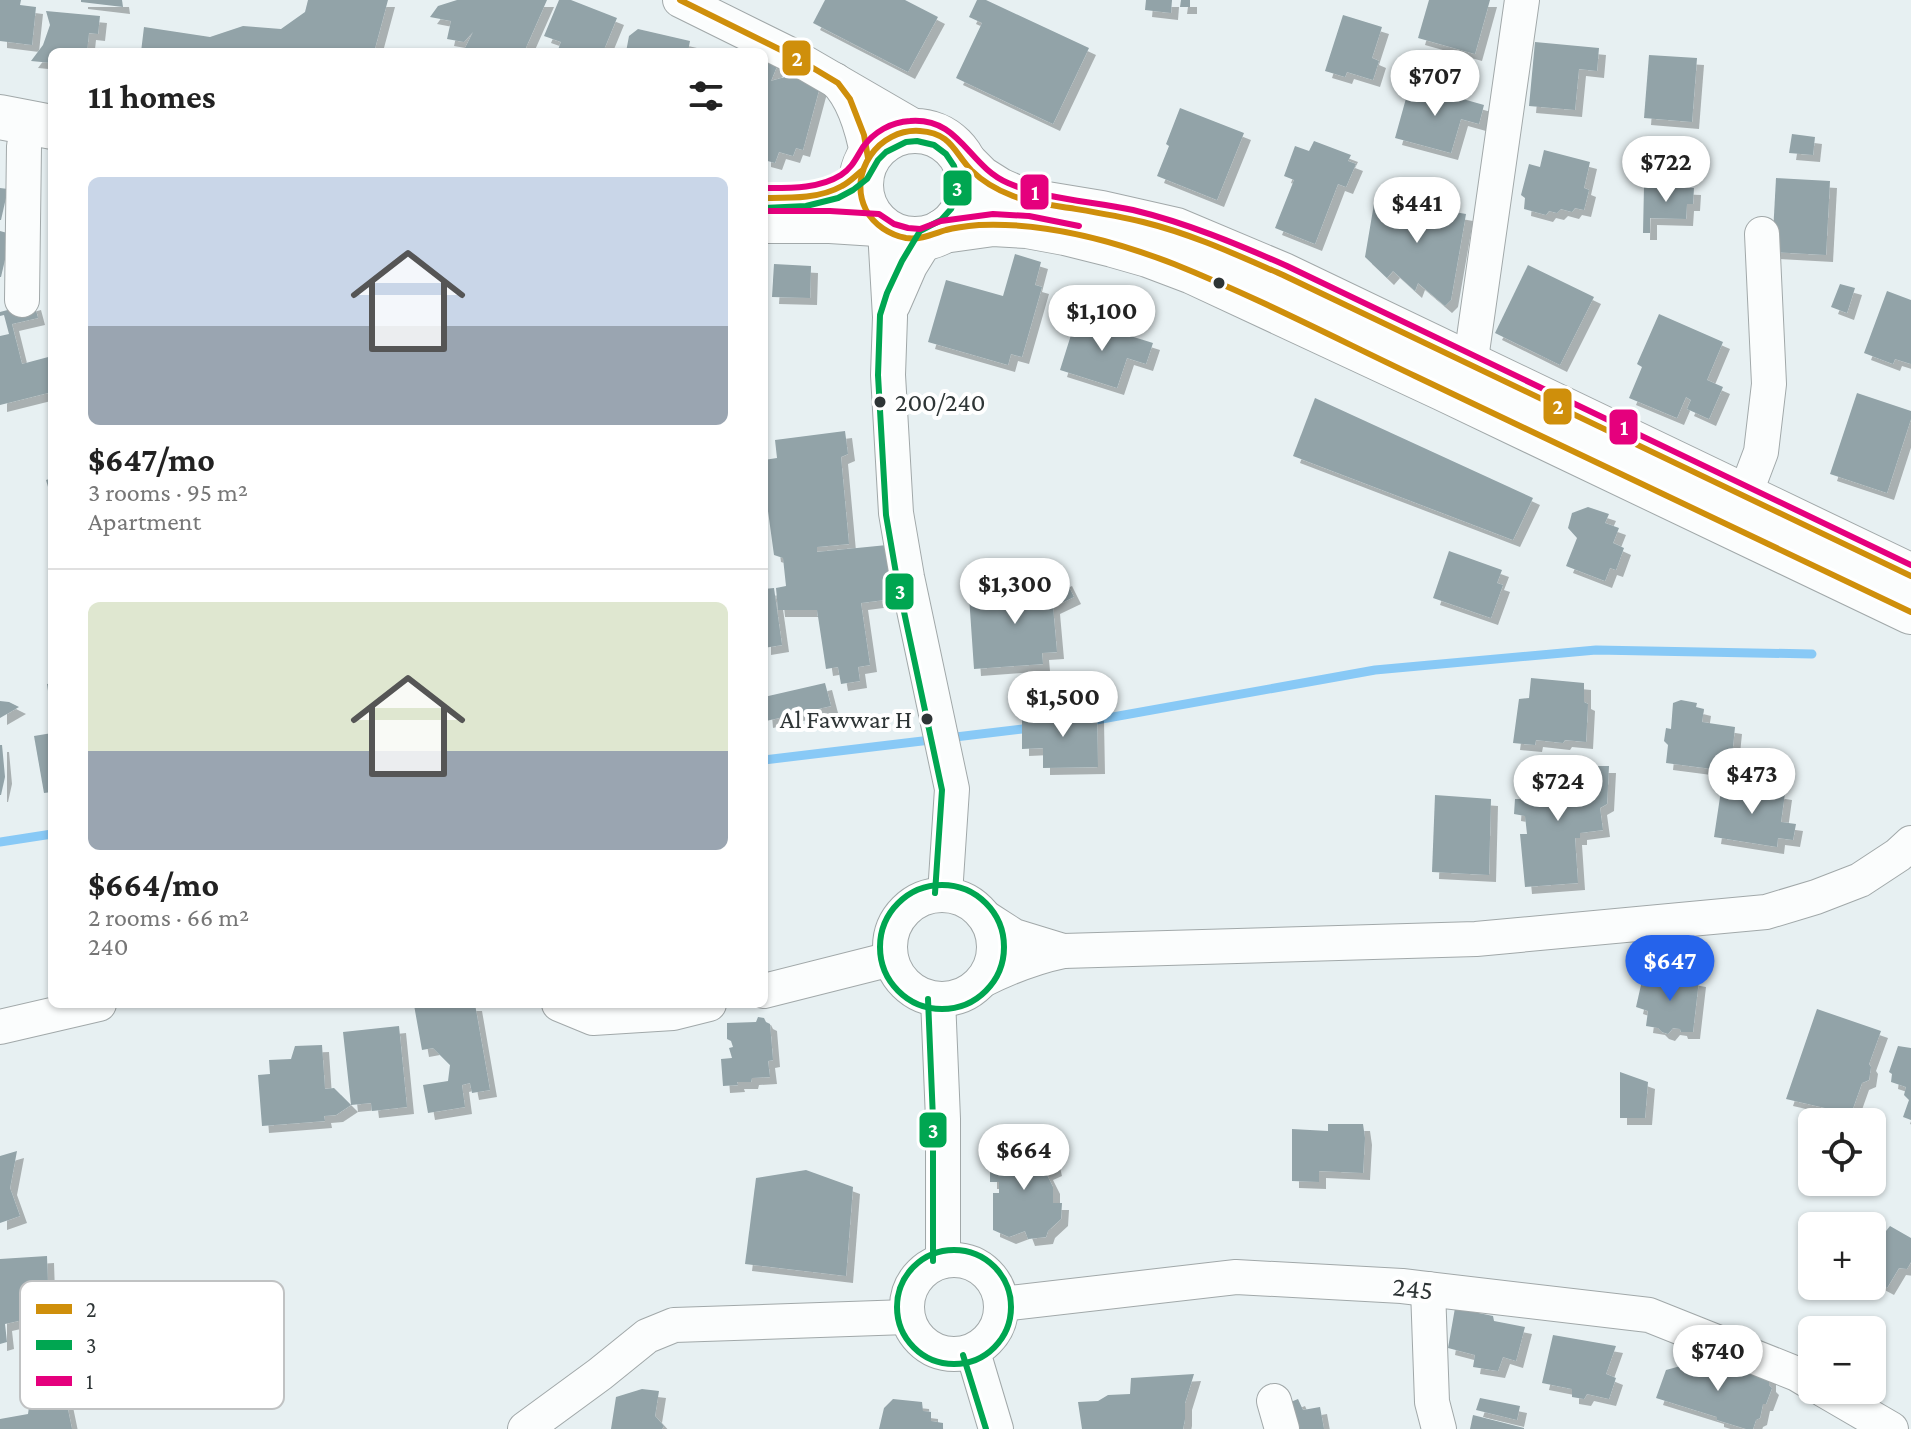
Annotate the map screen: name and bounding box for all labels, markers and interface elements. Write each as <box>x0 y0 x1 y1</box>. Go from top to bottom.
line badge: 2 <box>781 39 812 77</box>
text: 2 <box>791 46 803 71</box>
pin: $707 <box>1388 50 1482 118</box>
text: $707 <box>1409 61 1461 90</box>
icon: filters <box>684 74 728 118</box>
text: 11 homes <box>88 78 216 115</box>
pin: $722 <box>1619 136 1713 204</box>
text: $722 <box>1640 147 1692 176</box>
line badge: 3 <box>942 169 973 207</box>
line badge: 1 <box>1019 173 1050 211</box>
text: 3 <box>952 176 962 201</box>
pin: $441 <box>1370 177 1464 245</box>
text: 1 <box>1031 180 1039 205</box>
text: $441 <box>1392 188 1442 217</box>
icon: home <box>336 229 480 373</box>
unlabelled marker <box>1211 275 1227 291</box>
pin: $1,100 <box>1037 285 1167 353</box>
text: $1,100 <box>1066 296 1138 325</box>
line badge: 2 <box>1542 387 1573 426</box>
place label: 200/240 <box>895 388 985 417</box>
marker: 200/240 <box>872 394 888 410</box>
text: 2 <box>1552 394 1564 419</box>
line badge: 1 <box>1608 408 1639 446</box>
text: 1 <box>1620 415 1628 440</box>
text: $647/mo <box>88 441 215 478</box>
text: 3 rooms · 95 m² <box>88 478 248 507</box>
text: Apartment <box>88 507 201 536</box>
pin: $1,300 <box>950 558 1080 626</box>
text: $1,300 <box>978 569 1052 598</box>
line badge: 3 <box>884 572 915 611</box>
text: 3 <box>895 579 905 604</box>
icon: home <box>336 654 480 798</box>
pin: $1,500 <box>998 671 1128 739</box>
text: $1,500 <box>1026 682 1100 711</box>
place label: Al Fawwar H <box>780 705 912 734</box>
marker: Al Fawwar H <box>919 711 935 727</box>
pin: $473 <box>1705 748 1799 816</box>
pin: $724 <box>1511 755 1605 823</box>
text: $473 <box>1726 759 1778 788</box>
text: $724 <box>1532 766 1584 795</box>
text: $664/mo <box>88 866 219 903</box>
text: 2 rooms · 66 m² <box>88 903 249 932</box>
text: 240 <box>88 932 128 961</box>
pin: $647 <box>1623 935 1717 1003</box>
text: $647 <box>1643 946 1697 975</box>
map controls <box>1798 1108 1886 1404</box>
button: locate <box>1798 1108 1886 1196</box>
line badge: 3 <box>918 1111 948 1149</box>
text: 3 <box>928 1118 938 1143</box>
pin: $664 <box>977 1124 1071 1192</box>
text: $664 <box>996 1135 1052 1164</box>
button: + <box>1798 1212 1886 1300</box>
street label: 245 <box>1391 1270 1435 1306</box>
legend <box>20 1281 284 1409</box>
text: 2 <box>86 1297 96 1322</box>
button: − <box>1798 1316 1886 1404</box>
pin: $740 <box>1671 1325 1765 1393</box>
text: 3 <box>86 1333 96 1358</box>
text: $740 <box>1691 1336 1745 1365</box>
text: 1 <box>86 1369 93 1394</box>

